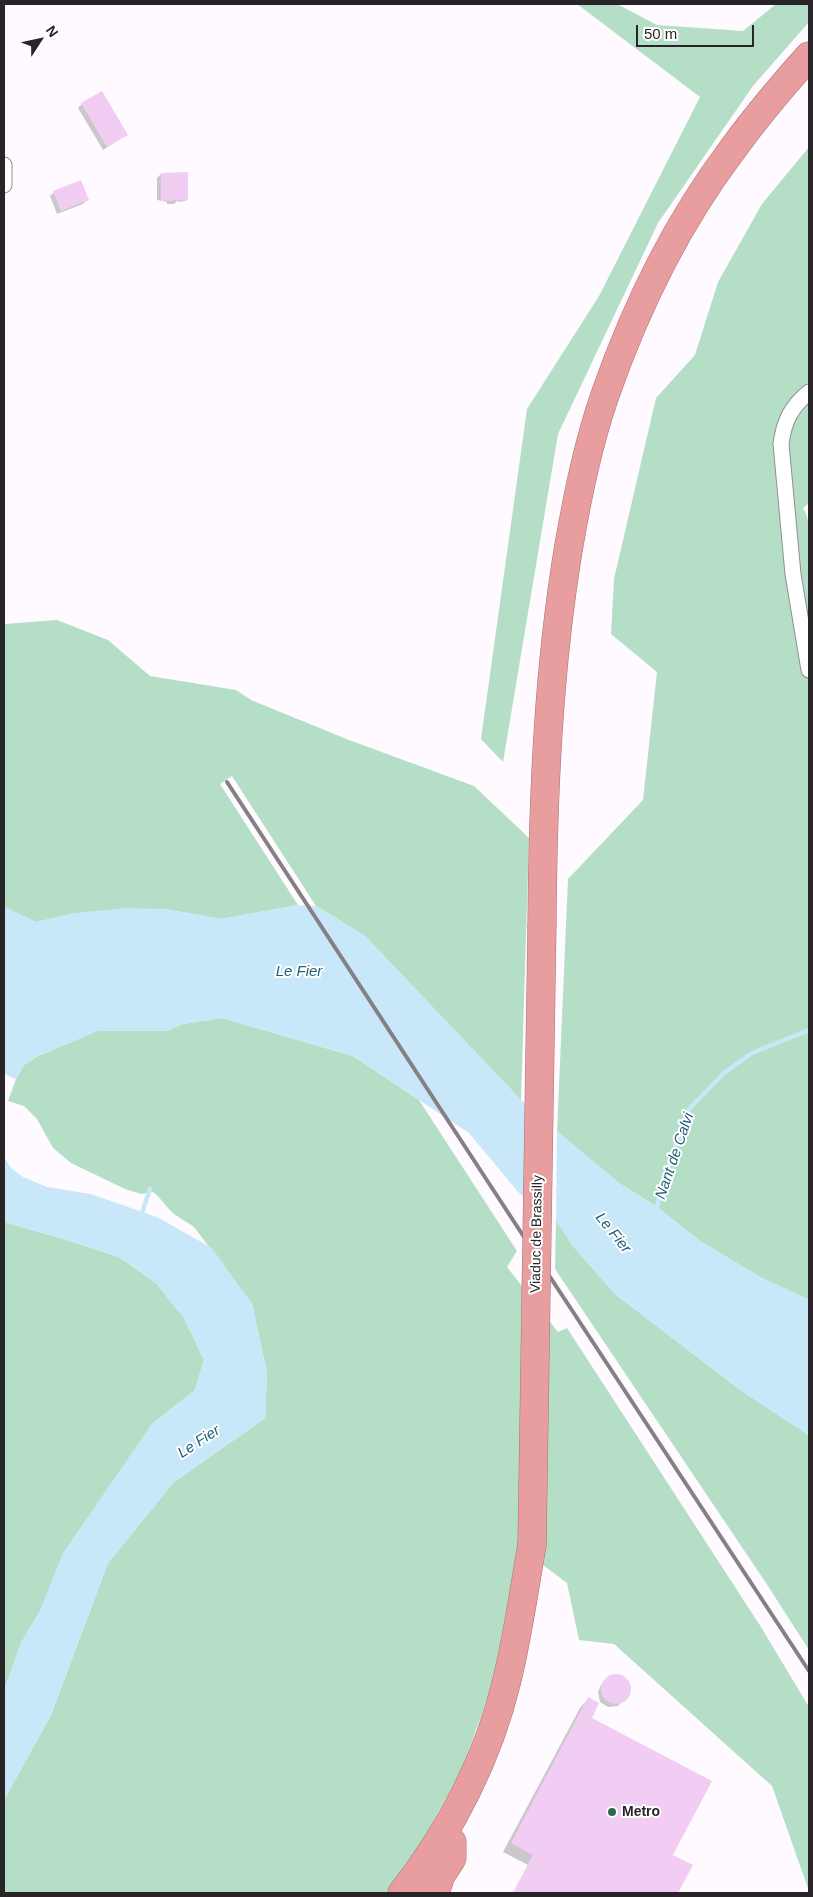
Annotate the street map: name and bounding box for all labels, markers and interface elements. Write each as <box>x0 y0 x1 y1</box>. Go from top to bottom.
north arrow <box>15 15 65 65</box>
scale bar <box>638 15 756 47</box>
text: N <box>43 23 62 40</box>
text: 50 m <box>644 25 677 42</box>
water label: Le Fier <box>276 963 322 981</box>
water label: Nant de Calvi <box>652 1111 698 1201</box>
street label: Viaduc de Brassilly <box>528 1175 546 1293</box>
water label: Le Fier <box>591 1209 635 1257</box>
water label: Le Fier <box>175 1422 223 1462</box>
place label: Metro <box>622 1804 660 1820</box>
marker: Metro <box>606 1806 618 1818</box>

